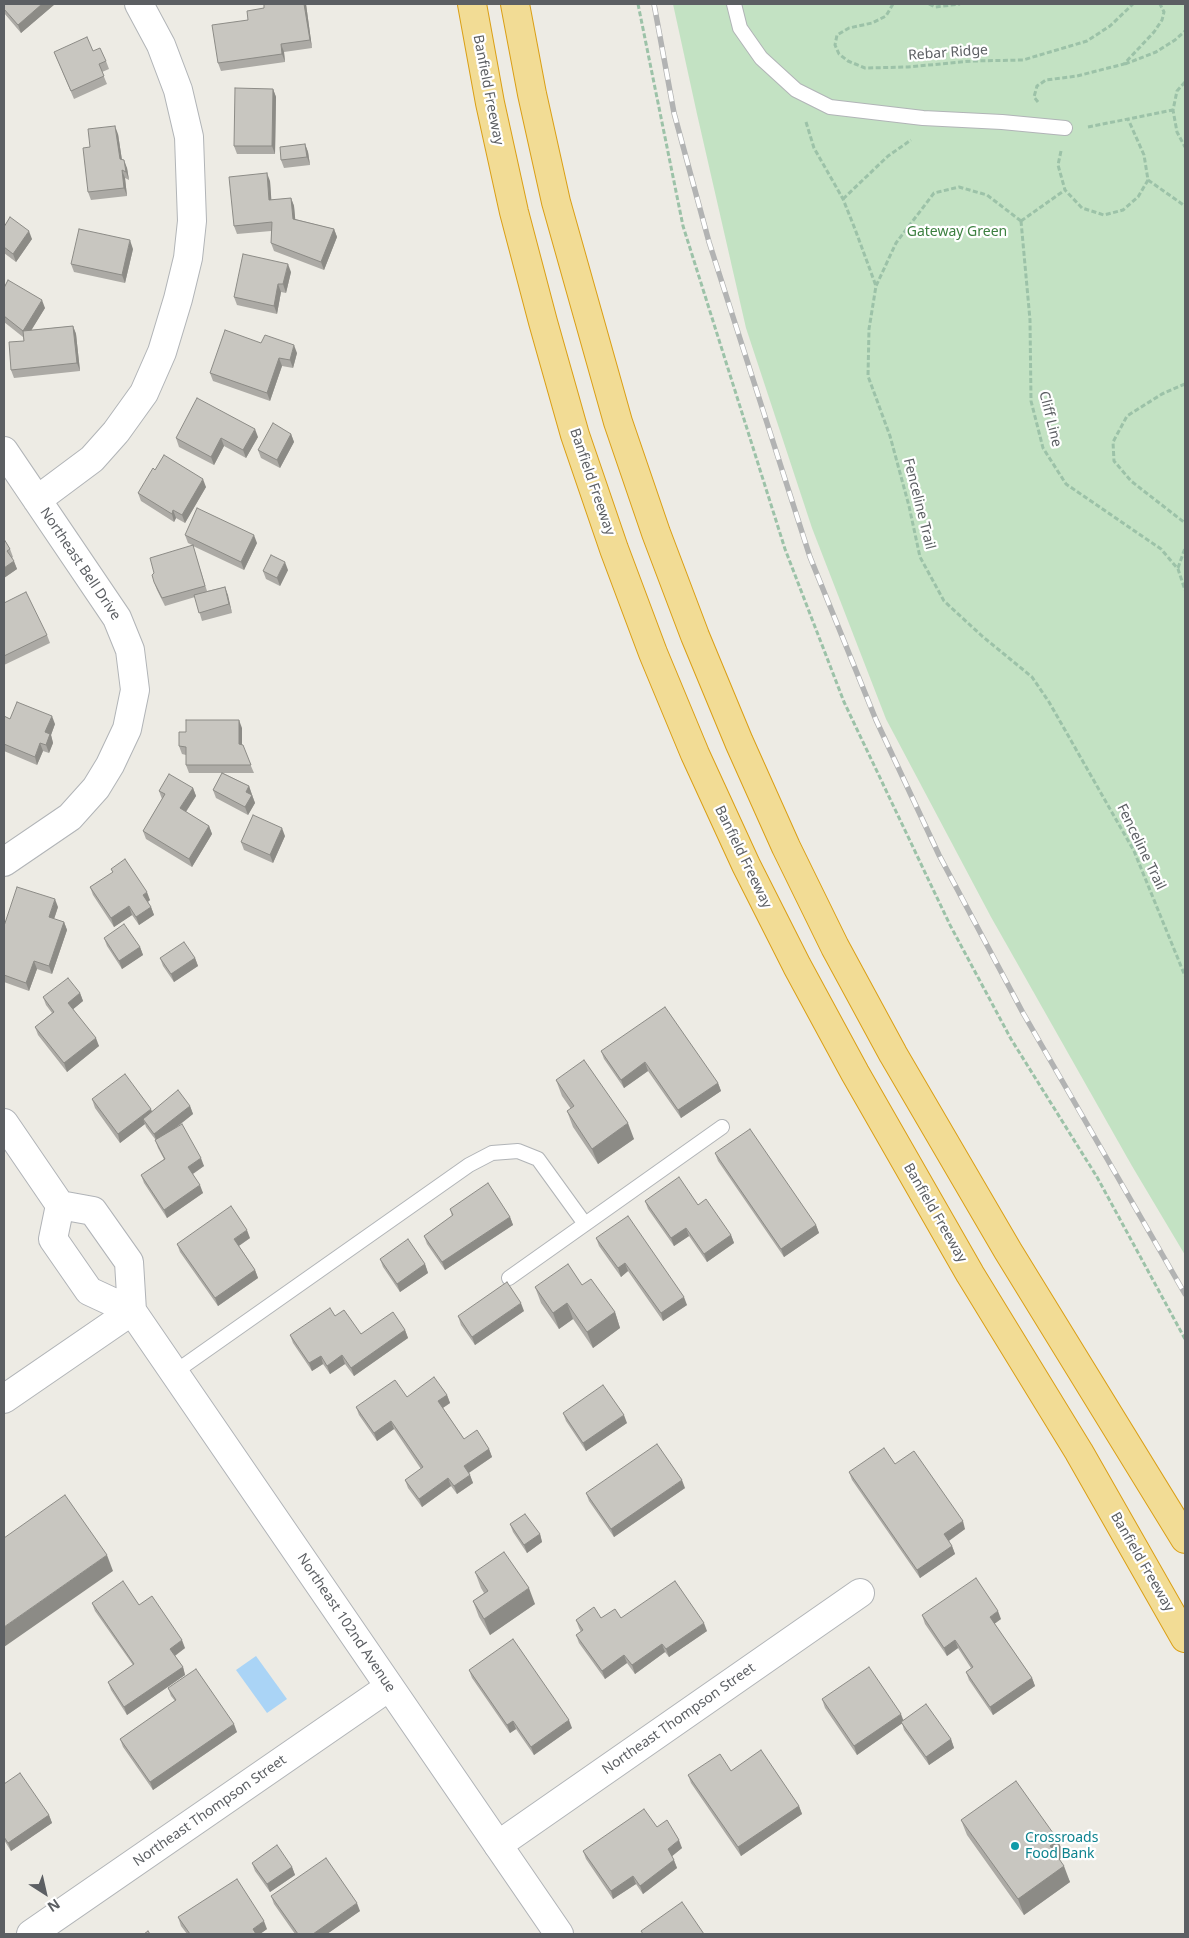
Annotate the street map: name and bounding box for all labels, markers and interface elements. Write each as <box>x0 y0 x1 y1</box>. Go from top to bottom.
street label: Banfield Freeway <box>469 33 507 147</box>
street label: Rebar Ridge <box>908 42 988 64</box>
park label: Gateway Green <box>907 224 1007 240</box>
street label: Cliff Line <box>1035 389 1065 449</box>
street label: Banfield Freeway <box>566 426 618 538</box>
street label: Fenceline Trail <box>900 457 938 551</box>
street label: Northeast Bell Drive <box>36 504 124 624</box>
street label: Fenceline Trail <box>1113 801 1169 893</box>
street label: Banfield Freeway <box>711 803 775 911</box>
street label: Banfield Freeway <box>900 1160 970 1266</box>
street label: Banfield Freeway <box>1107 1509 1177 1615</box>
street label: Northeast 102nd Avenue <box>293 1550 399 1696</box>
street label: Northeast Thompson Street <box>599 1660 759 1778</box>
street label: Northeast Thompson Street <box>130 1752 290 1870</box>
place label: Crossroads Food Bank <box>1025 1830 1098 1862</box>
marker: Crossroads Food Bank <box>1009 1840 1021 1852</box>
north arrow <box>20 1868 70 1918</box>
text: N <box>44 1895 64 1917</box>

